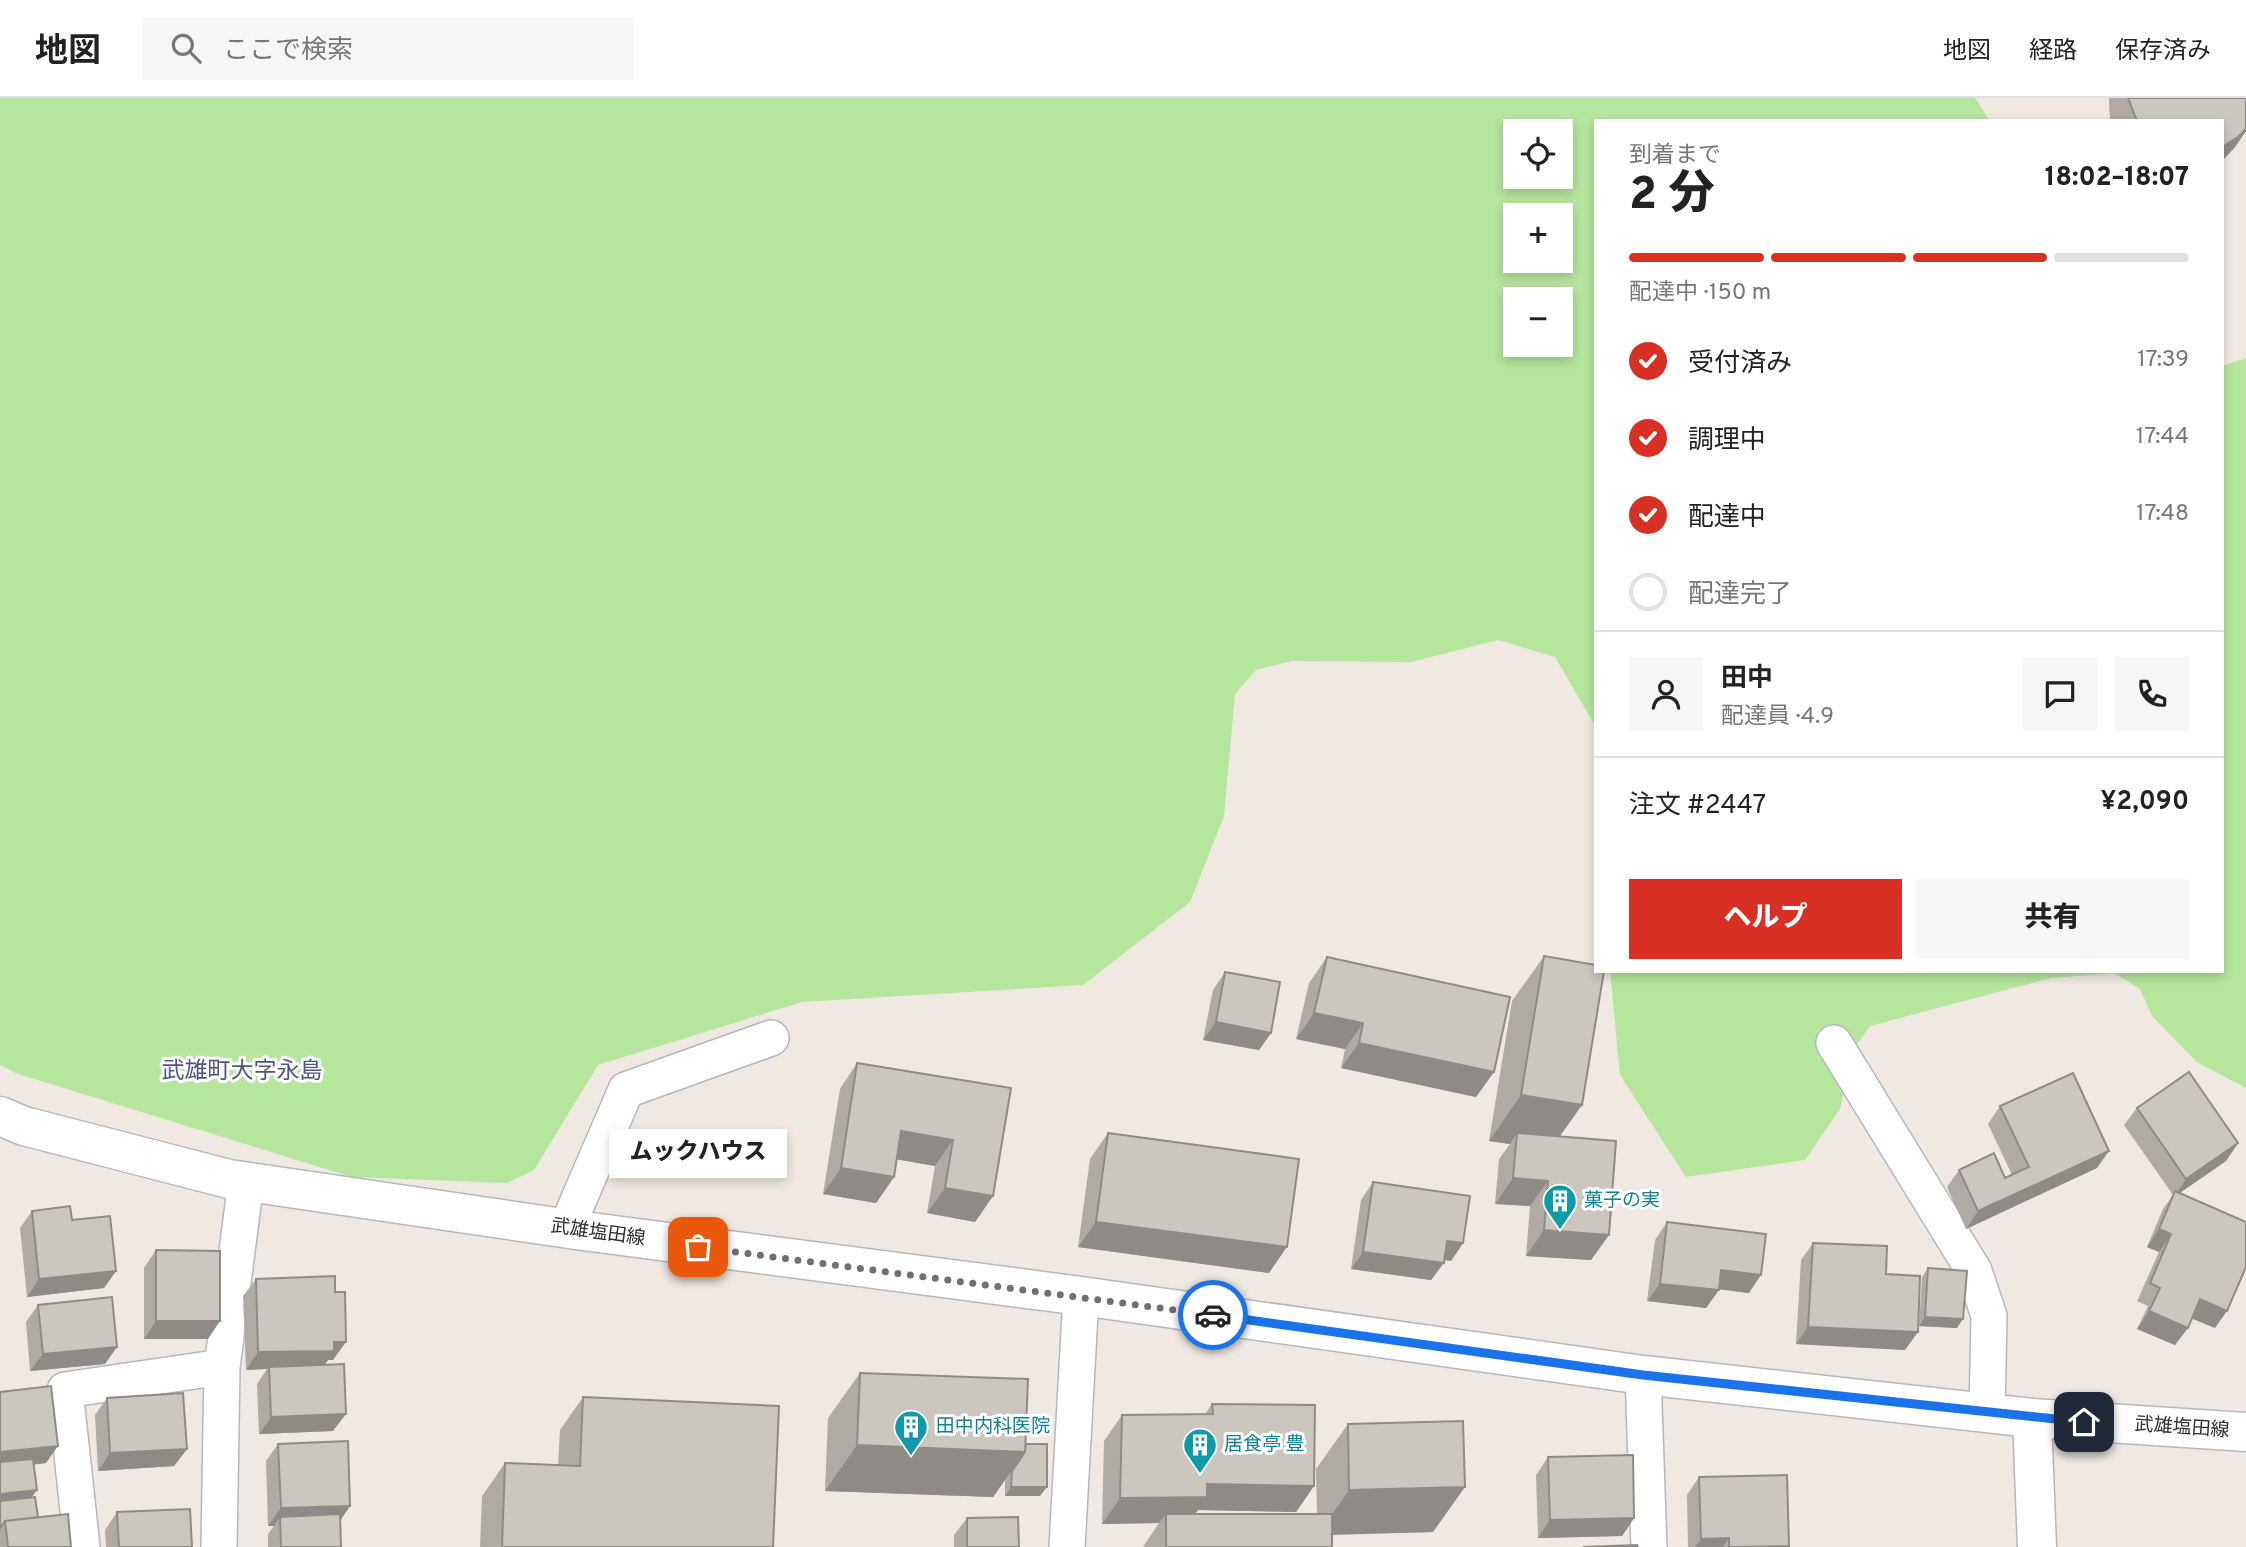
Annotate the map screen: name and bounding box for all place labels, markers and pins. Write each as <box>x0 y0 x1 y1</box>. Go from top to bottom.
callout: ムックハウス <box>609 1128 787 1177</box>
building icon: 菓子の実 <box>1541 1182 1579 1231</box>
place label: 菓子の実 <box>1584 1189 1660 1213</box>
pin <box>668 1217 728 1277</box>
pin <box>2054 1392 2114 1452</box>
building icon: 田中内科医院 <box>892 1408 930 1457</box>
place label: 田中内科医院 <box>936 1415 1050 1439</box>
building icon: 居食亭 豊 <box>1181 1426 1219 1475</box>
place label: 居食亭 豊 <box>1224 1433 1304 1457</box>

